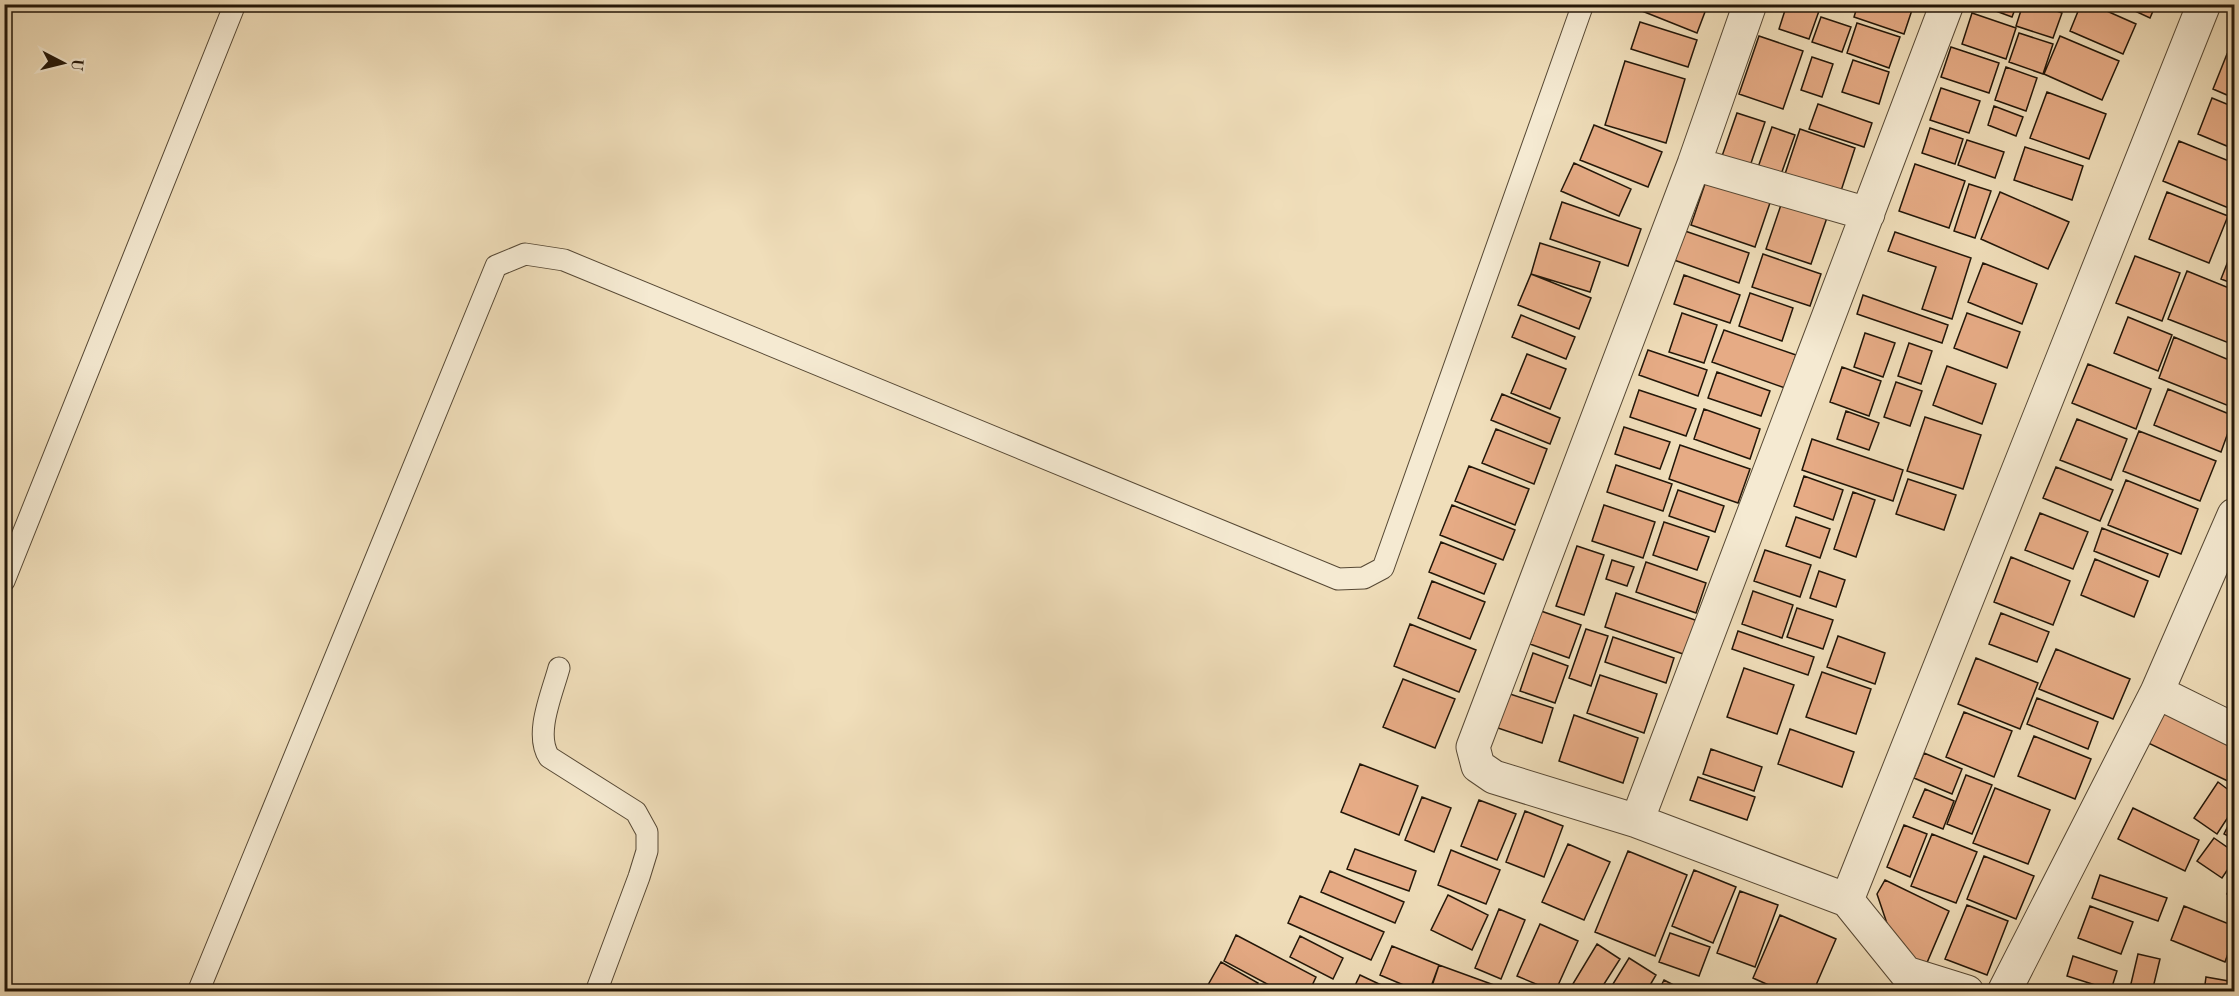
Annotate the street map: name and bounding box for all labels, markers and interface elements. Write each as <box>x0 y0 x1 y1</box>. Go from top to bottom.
north arrow <box>33 33 93 93</box>
text: U <box>67 57 85 72</box>

